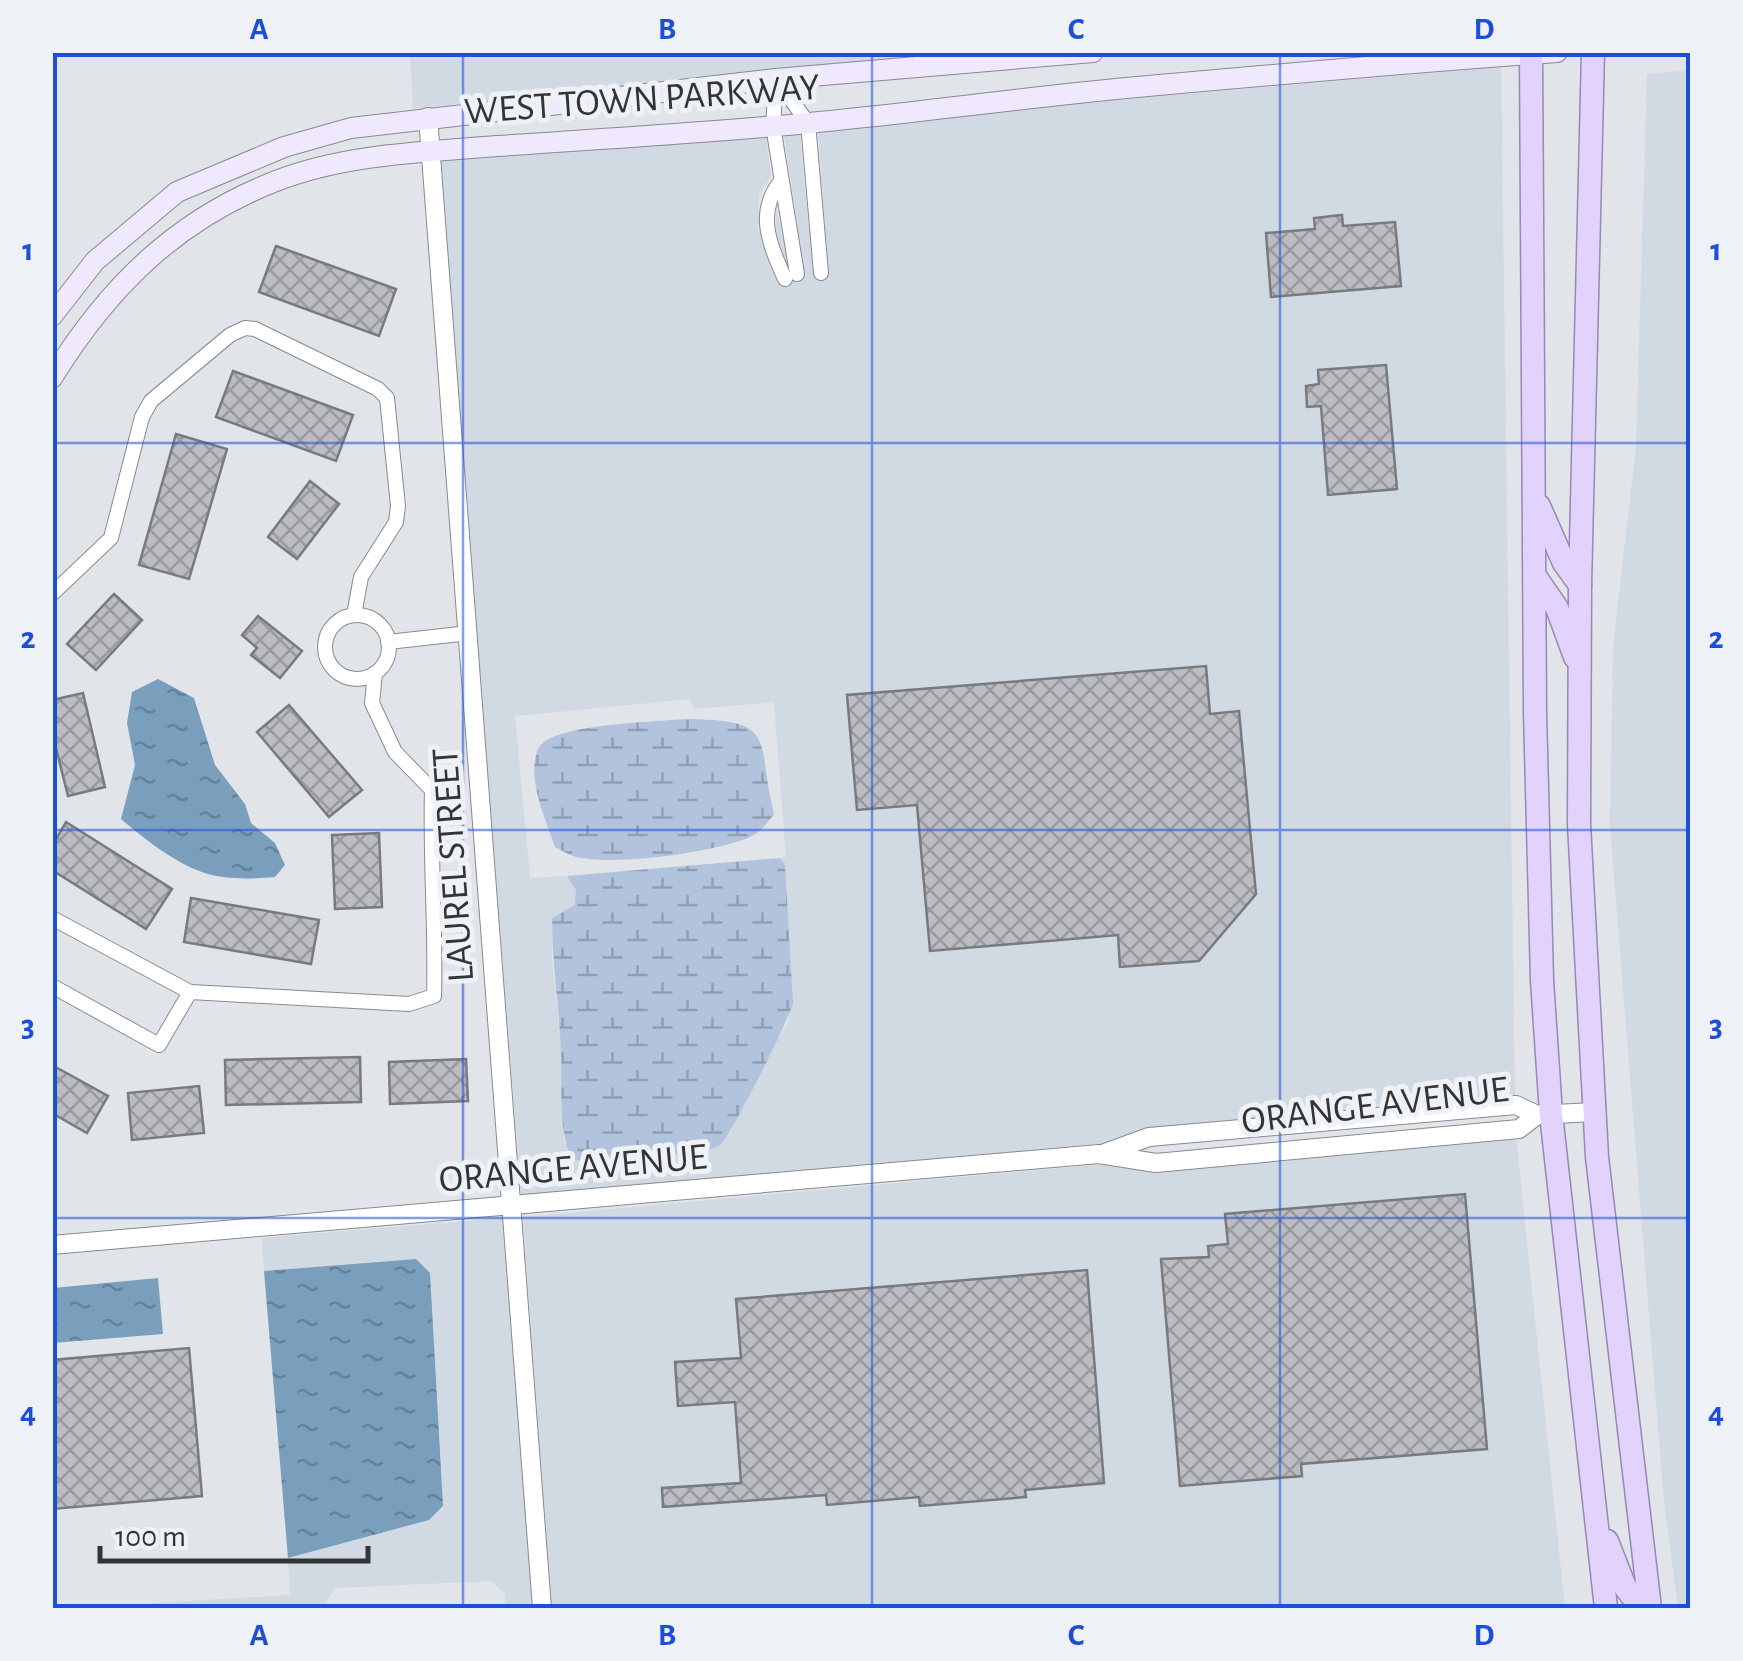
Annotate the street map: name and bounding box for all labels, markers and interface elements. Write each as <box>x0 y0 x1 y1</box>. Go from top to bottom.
text: A <box>249 13 269 45</box>
text: B <box>658 13 676 45</box>
text: C <box>1068 13 1085 45</box>
text: D <box>1474 13 1495 45</box>
street label: WEST TOWN PARKWAY <box>463 69 821 131</box>
text: 1 <box>22 234 34 266</box>
text: 1 <box>1710 234 1722 266</box>
text: 2 <box>20 622 36 654</box>
text: 2 <box>1708 622 1724 654</box>
street label: LAUREL STREET <box>427 747 481 983</box>
text: 3 <box>21 1010 35 1042</box>
text: 3 <box>1709 1010 1723 1042</box>
street label: ORANGE AVENUE <box>1239 1071 1511 1141</box>
street label: ORANGE AVENUE <box>437 1138 709 1200</box>
text: 4 <box>20 1397 36 1429</box>
text: 4 <box>1708 1397 1724 1429</box>
scale bar <box>100 1501 368 1563</box>
text: 100 m <box>115 1522 186 1552</box>
text: A <box>249 1619 269 1651</box>
text: B <box>658 1619 676 1651</box>
text: C <box>1068 1619 1085 1651</box>
text: D <box>1474 1619 1495 1651</box>

